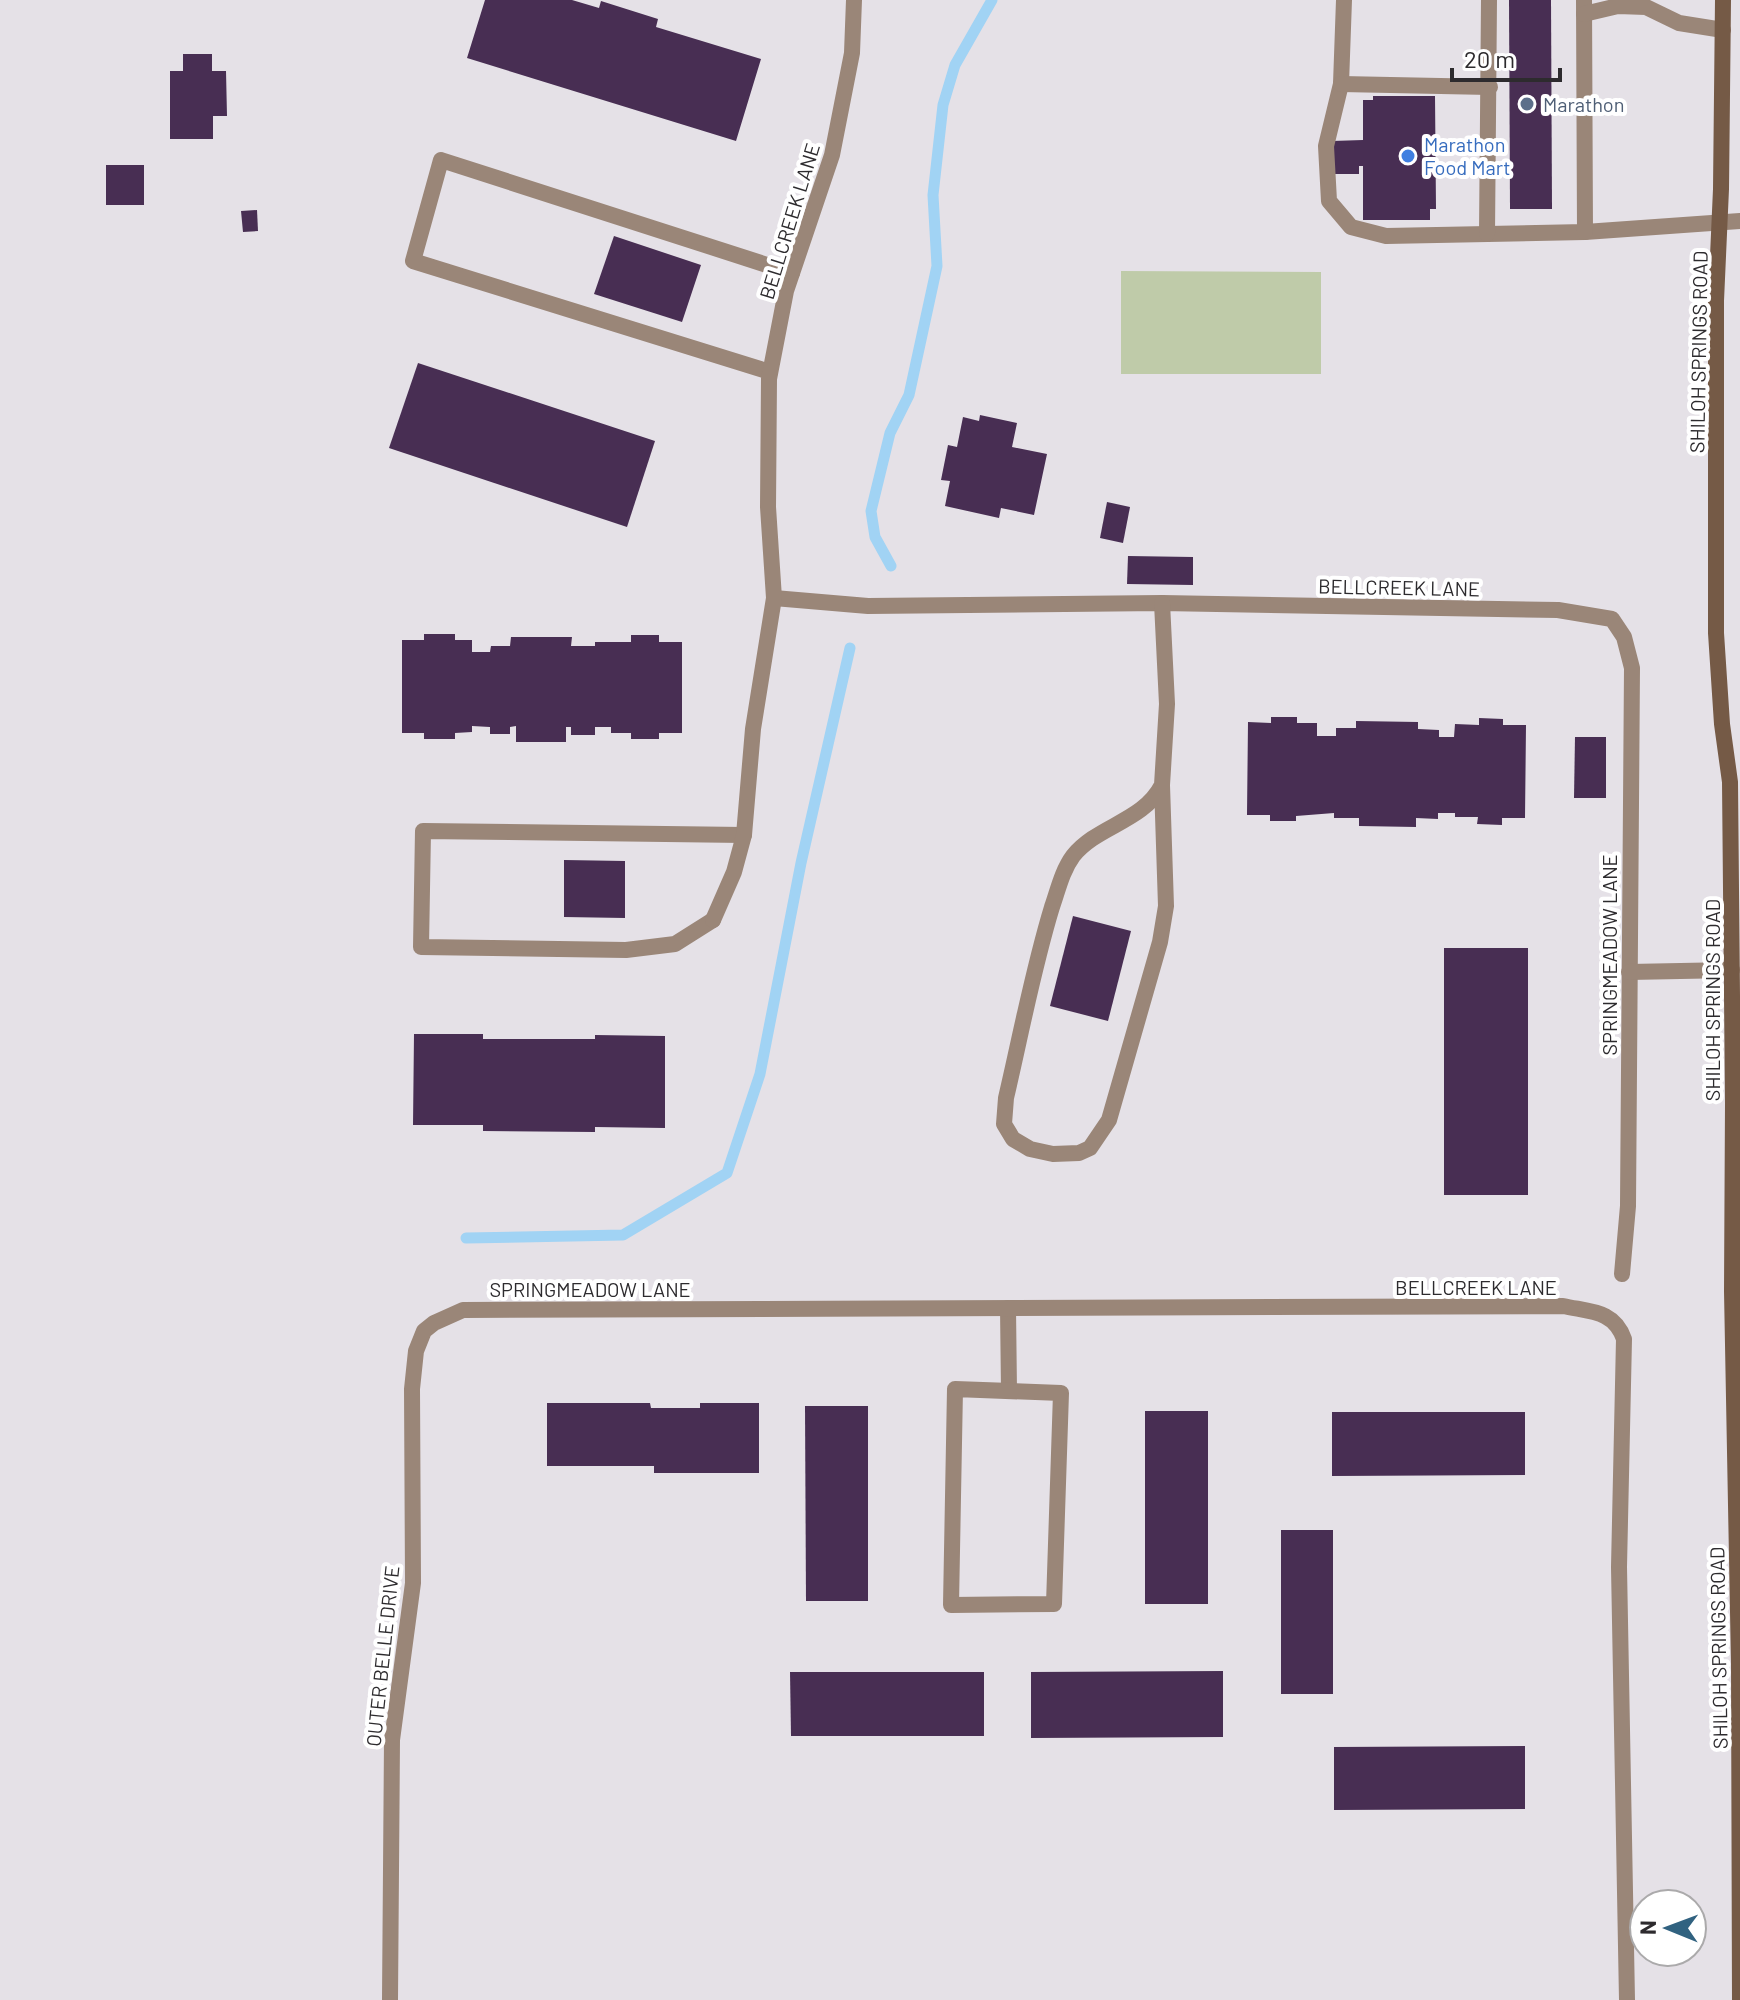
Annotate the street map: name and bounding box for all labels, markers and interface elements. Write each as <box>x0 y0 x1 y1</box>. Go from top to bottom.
scale bar <box>1452 32 1560 82</box>
text: 20 m <box>1464 44 1515 73</box>
place label: Marathon <box>1543 92 1625 116</box>
marker: Marathon <box>1518 95 1536 113</box>
place label: Marathon Food Mart <box>1424 132 1511 179</box>
street label: BELLCREEK LANE <box>754 140 824 302</box>
marker: Marathon Food Mart <box>1399 147 1417 165</box>
street label: SHILOH SPRINGS ROAD <box>1684 251 1712 453</box>
street label: BELLCREEK LANE <box>1318 574 1480 600</box>
street label: SPRINGMEADOW LANE <box>1597 854 1621 1056</box>
street label: SHILOH SPRINGS ROAD <box>1700 899 1724 1101</box>
street label: BELLCREEK LANE <box>1395 1275 1557 1299</box>
street label: SPRINGMEADOW LANE <box>489 1277 691 1301</box>
street label: SHILOH SPRINGS ROAD <box>1704 1547 1732 1749</box>
street label: OUTER BELLE DRIVE <box>361 1564 403 1748</box>
north arrow <box>1628 1888 1708 1968</box>
text: N <box>1634 1920 1660 1935</box>

